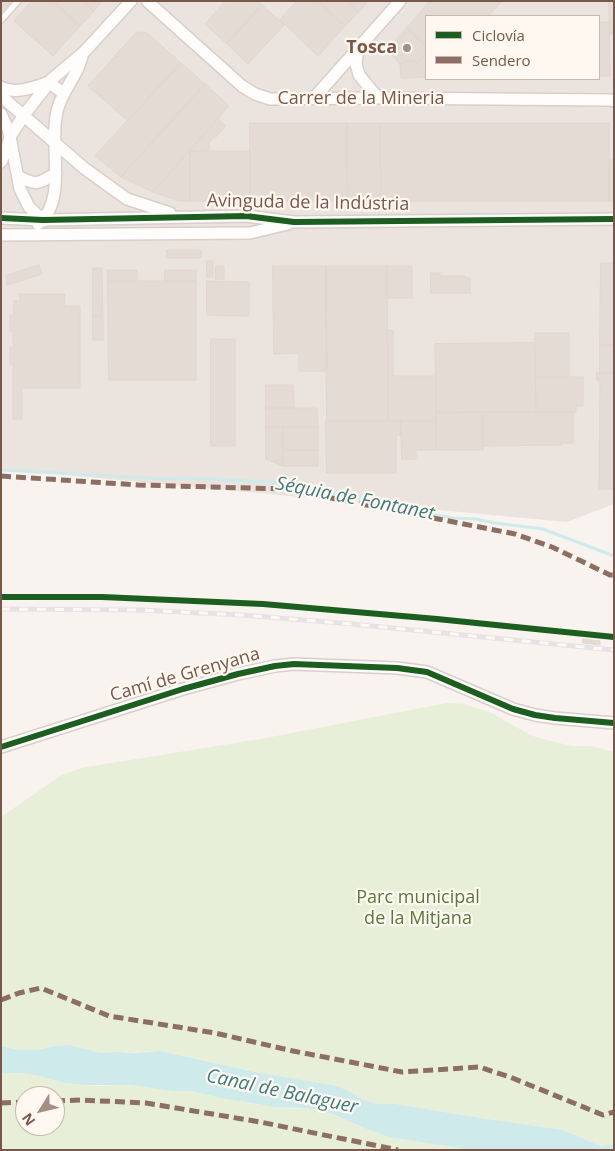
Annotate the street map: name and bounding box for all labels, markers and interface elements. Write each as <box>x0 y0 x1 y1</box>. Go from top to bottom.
legend <box>425 15 600 80</box>
text: Ciclovía <box>472 25 525 45</box>
place label: Tosca <box>346 37 397 59</box>
marker: Tosca <box>401 42 413 54</box>
text: Sendero <box>472 50 531 70</box>
street label: Carrer de la Mineria <box>278 88 444 110</box>
street label: Avinguda de la Indústria <box>207 190 409 216</box>
water label: Séquia de Fontanet <box>274 472 436 526</box>
street label: Camí de Grenyana <box>108 643 262 707</box>
park label: Parc municipal de la Mitjana <box>356 887 480 930</box>
water label: Canal de Balaguer <box>204 1065 360 1119</box>
north arrow <box>15 1086 65 1136</box>
text: N <box>17 1109 39 1130</box>

